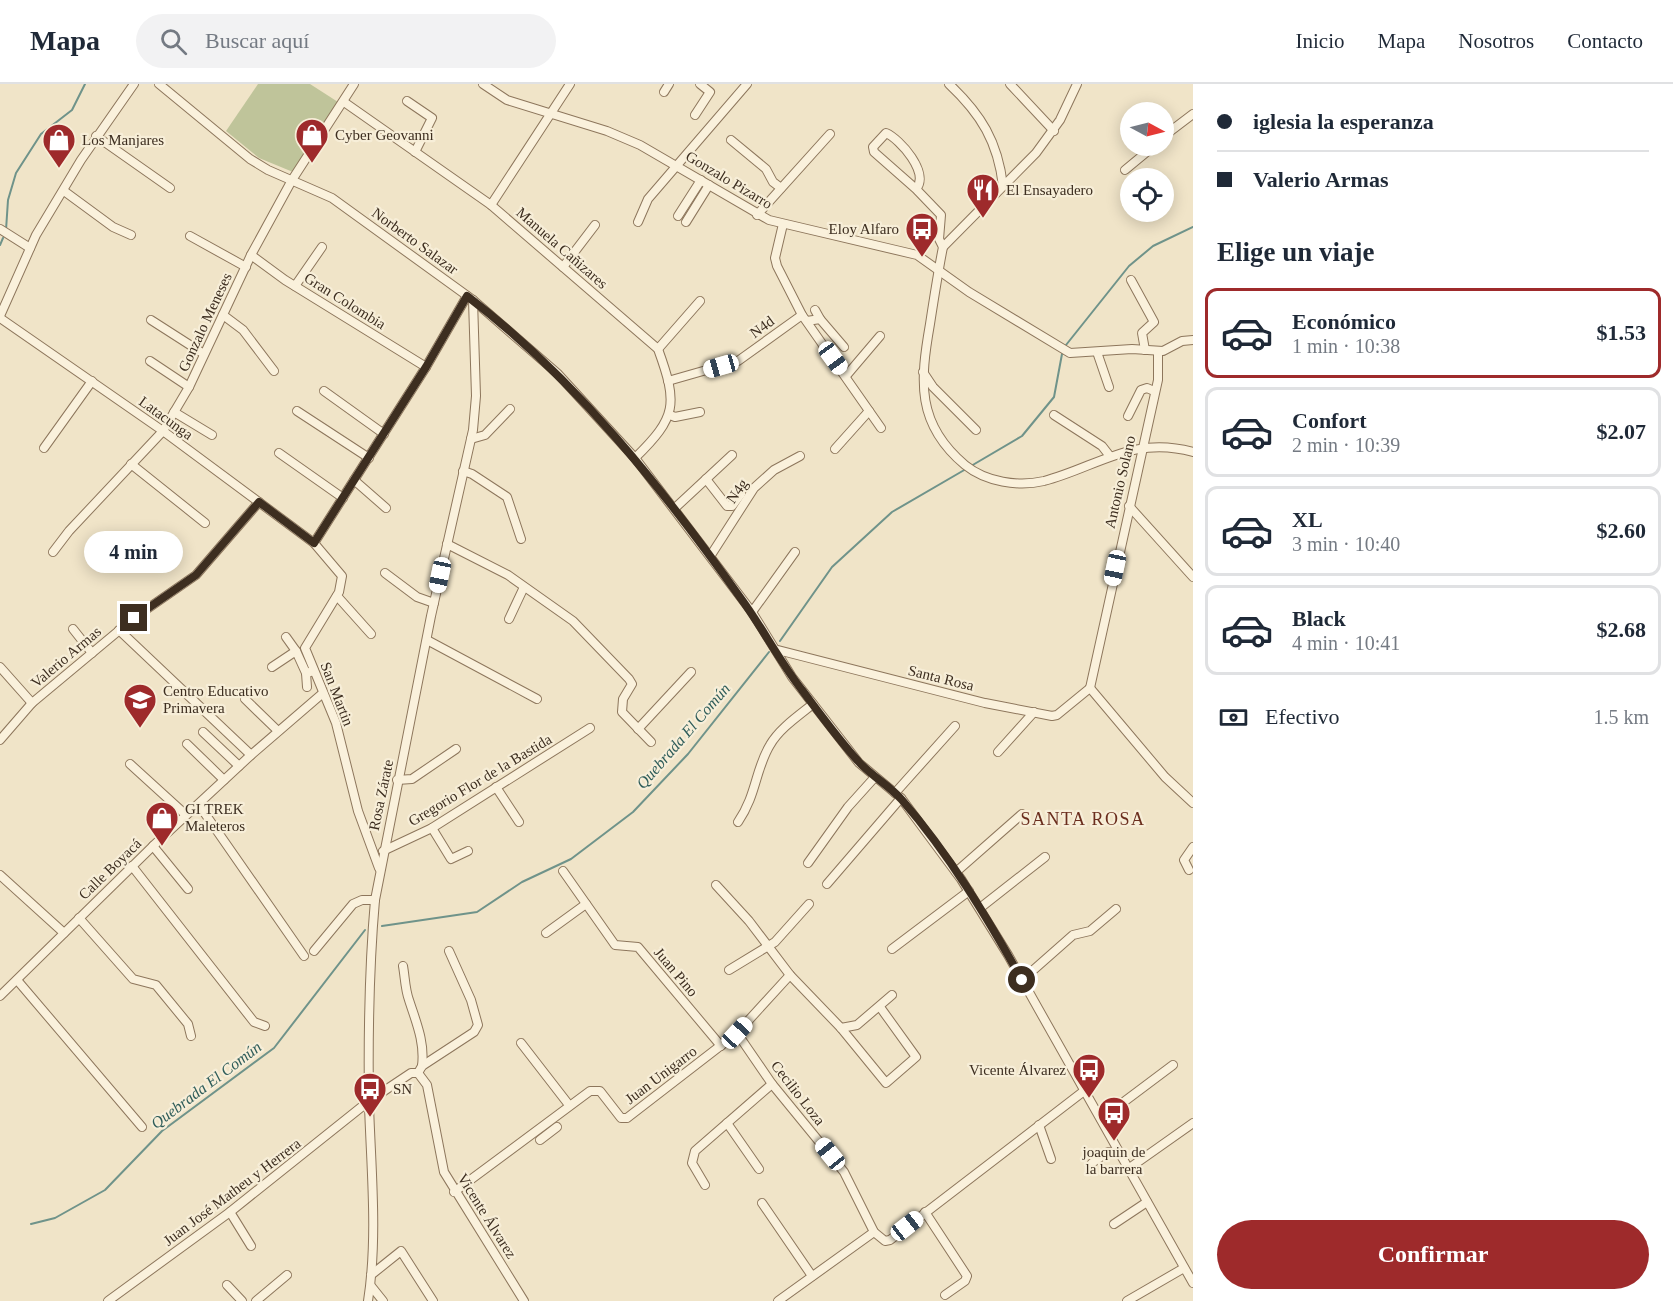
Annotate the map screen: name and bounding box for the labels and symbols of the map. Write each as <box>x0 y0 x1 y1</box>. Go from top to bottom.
north arrow <box>1120 102 1174 156</box>
shop icon: Cyber Geovanni <box>294 117 330 164</box>
shop icon: Los Manjares <box>41 122 77 169</box>
place label: Cyber Geovanni <box>335 127 434 143</box>
place label: Los Manjares <box>82 132 164 148</box>
street label: Gonzalo Pizarro <box>683 148 775 212</box>
restaurant icon: El Ensayadero <box>965 172 1001 219</box>
place label: El Ensayadero <box>1006 182 1093 198</box>
street label: Manuela Cañizares <box>513 204 611 292</box>
street label: Norberto Salazar <box>369 205 461 277</box>
bus stop icon: Eloy Alfaro <box>904 211 940 258</box>
place label: Eloy Alfaro <box>829 221 899 237</box>
street label: Gonzalo Meneses <box>175 270 235 374</box>
street label: Gran Colombia <box>301 270 389 333</box>
street label: N4d <box>747 313 778 341</box>
car <box>815 338 851 378</box>
car <box>701 352 741 380</box>
street label: Latacunga <box>136 393 196 443</box>
street label: Antonio Solano <box>1102 434 1138 530</box>
street label: N4g <box>723 475 751 506</box>
callout: 4 min <box>84 531 184 573</box>
car <box>1102 549 1128 587</box>
car <box>427 556 453 594</box>
route end <box>120 604 147 631</box>
street label: Valerio Armas <box>28 623 104 691</box>
street label: San Martin <box>318 660 357 729</box>
street label: Santa Rosa <box>907 662 976 694</box>
water label: Quebrada El Común <box>633 680 733 792</box>
school or university icon: Centro Educativo Primavera <box>122 682 158 729</box>
place label: Centro Educativo Primavera <box>163 683 268 716</box>
street label: Gregorio Flor de la Bastida <box>406 731 555 829</box>
street label: Rosa Zárate <box>366 758 396 832</box>
shop icon: GI TREK Maleteros <box>144 800 180 847</box>
place label: GI TREK Maleteros <box>185 801 245 834</box>
district label: SANTA ROSA <box>1020 809 1146 829</box>
street label: Calle Boyacá <box>76 835 145 903</box>
street label: Juan Pino <box>651 944 701 1000</box>
route start <box>1008 966 1035 993</box>
car <box>718 1014 756 1052</box>
water label: Quebrada El Común <box>148 1038 264 1132</box>
street label: Juan Unigarro <box>622 1043 700 1107</box>
bus stop icon: Vicente Álvarez <box>1071 1052 1107 1099</box>
street label: Cecilio Loza <box>768 1058 828 1129</box>
place label: Vicente Álvarez <box>969 1062 1066 1078</box>
bus stop icon: SN <box>352 1071 388 1118</box>
place label: SN <box>393 1081 412 1097</box>
bus stop icon: joaquin de la barrera <box>1096 1095 1132 1142</box>
car <box>812 1134 848 1174</box>
street label: Juan José Matheu y Herrera <box>160 1135 304 1249</box>
place label: joaquin de la barrera <box>1082 1144 1146 1177</box>
street label: Vicente Álvarez <box>455 1171 520 1262</box>
car <box>887 1208 927 1244</box>

